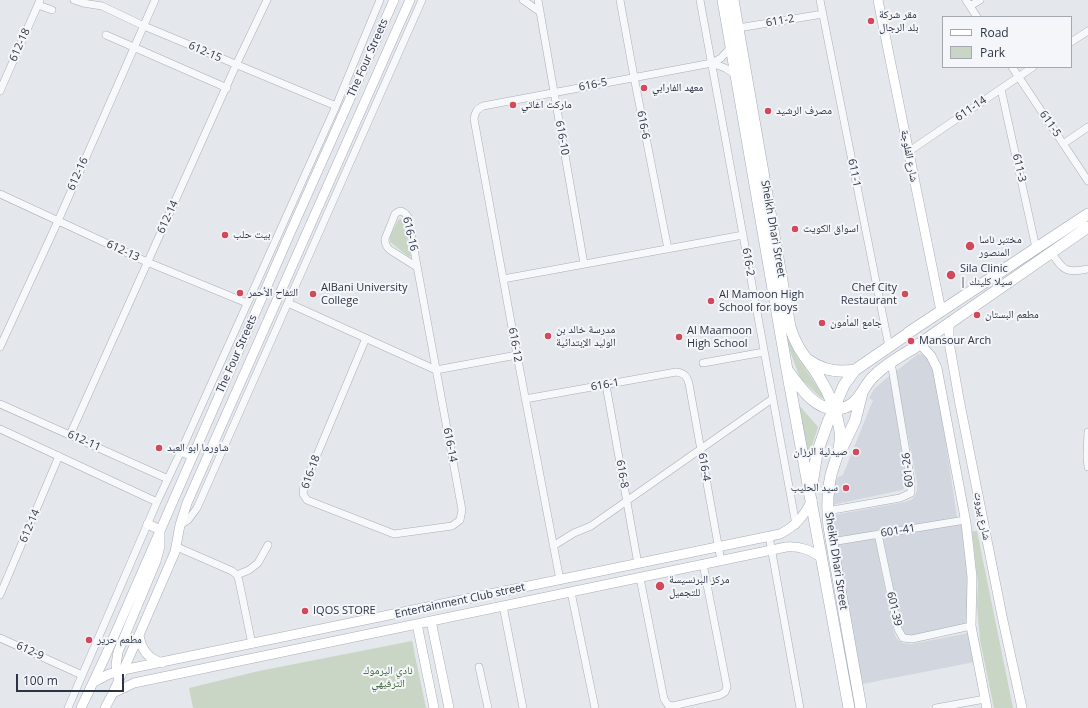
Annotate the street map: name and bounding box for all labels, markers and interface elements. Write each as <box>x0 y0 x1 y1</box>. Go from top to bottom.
place label: مقر شركة بلد الرجال <box>879 8 919 34</box>
street label: 611-2 <box>765 12 795 30</box>
marker: مقر شركة بلد الرجال <box>866 16 876 26</box>
legend <box>942 16 1072 68</box>
street label: The Four Streets <box>345 17 391 99</box>
text: Road <box>980 24 1009 41</box>
street label: 612-18 <box>7 26 33 64</box>
street label: 612-15 <box>186 39 224 65</box>
text: Park <box>980 44 1005 61</box>
street label: 616-5 <box>578 76 608 94</box>
place label: معهد الفارابي <box>652 81 703 95</box>
marker: معهد الفارابي <box>639 83 649 93</box>
street label: 611-14 <box>953 94 989 124</box>
place label: ماركت اغاتي <box>521 98 572 112</box>
marker: ماركت اغاتي <box>508 100 518 110</box>
place label: مصرف الرشيد <box>776 104 832 118</box>
marker: مصرف الرشيد <box>763 106 773 116</box>
street label: 611-5 <box>1037 108 1063 140</box>
street label: 616-6 <box>634 110 652 140</box>
street label: 616-10 <box>552 120 572 156</box>
street label: شارع الفلوجة <box>897 129 921 183</box>
street label: 611-3 <box>1009 153 1029 183</box>
street label: 612-16 <box>65 155 91 193</box>
street label: 611-1 <box>845 158 863 188</box>
street label: Sheikh Dhari Street <box>758 179 788 279</box>
street label: 612-14 <box>155 198 181 236</box>
street label: 616-16 <box>400 215 420 253</box>
place label: اسواق الكويت <box>803 222 859 236</box>
marker: اسواق الكويت <box>790 224 800 234</box>
place label: بيت حلب <box>233 228 271 242</box>
marker: بيت حلب <box>220 230 230 240</box>
place label: مختبر ناسا المنصور <box>979 233 1022 259</box>
street label: 612-13 <box>104 238 142 264</box>
marker: مختبر ناسا المنصور <box>964 240 976 252</box>
street label: 616-2 <box>739 247 757 277</box>
place label: Sila Clinic | سيلا كلينك <box>960 262 1012 288</box>
marker: Sila Clinic | سيلا كلينك <box>945 269 957 281</box>
place label: AlBani University College <box>321 281 407 307</box>
place label: Chef City Restaurant <box>841 281 897 307</box>
place label: التفاح الأحمر <box>248 286 298 300</box>
marker: التفاح الأحمر <box>235 288 245 298</box>
place label: Al Mamoon High School for boys <box>719 288 804 314</box>
marker: AlBani University College <box>308 289 318 299</box>
marker: Chef City Restaurant <box>900 289 910 299</box>
marker: Al Mamoon High School for boys <box>706 296 716 306</box>
place label: مطعم البستان <box>985 308 1039 322</box>
marker: مطعم البستان <box>972 310 982 320</box>
street label: The Four Streets <box>214 313 260 395</box>
place label: جامع المأمون <box>830 316 882 330</box>
marker: جامع المأمون <box>817 318 827 328</box>
place label: مدرسة خالد بن الوليد الإبتدائية <box>556 323 616 349</box>
place label: Al Maamoon High School <box>687 324 752 350</box>
street label: 616-12 <box>505 327 525 363</box>
marker: مدرسة خالد بن الوليد الإبتدائية <box>543 331 553 341</box>
marker: Al Maamoon High School <box>674 332 684 342</box>
place label: Mansour Arch <box>919 334 991 348</box>
marker: Mansour Arch <box>906 336 916 346</box>
street label: 616-1 <box>590 376 620 394</box>
street label: 616-14 <box>440 427 460 463</box>
street label: 612-11 <box>65 428 103 454</box>
place label: شاورما ابو العبد <box>167 441 229 455</box>
marker: شاورما ابو العبد <box>154 443 164 453</box>
place label: صيدلية الرزان <box>793 445 848 459</box>
marker: صيدلية الرزان <box>851 447 861 457</box>
street label: 616-4 <box>695 452 713 482</box>
street label: 601-26 <box>900 452 916 488</box>
street label: 616-18 <box>299 453 323 491</box>
street label: 616-8 <box>613 459 631 489</box>
place label: سيد الحليب <box>791 481 838 495</box>
marker: سيد الحليب <box>841 483 851 493</box>
street label: شارع بيروت <box>971 491 993 541</box>
street label: 612-14 <box>17 507 43 545</box>
street label: Sheikh Dhari Street <box>822 511 850 611</box>
street label: 601-41 <box>880 522 916 540</box>
place label: مركز البرنسيسة للتجميل <box>669 573 729 599</box>
marker: مركز البرنسيسة للتجميل <box>654 580 666 592</box>
street label: Entertainment Club street <box>394 581 526 621</box>
street label: 601-39 <box>884 590 904 628</box>
place label: IQOS STORE <box>313 604 376 618</box>
marker: IQOS STORE <box>300 606 310 616</box>
place label: مطعم حرير <box>97 633 142 647</box>
marker: مطعم حرير <box>84 635 94 645</box>
street label: 612-9 <box>14 639 46 663</box>
park label: نادي اليرموك الترفيهي <box>363 664 413 690</box>
scale bar <box>18 666 126 692</box>
text: 100 m <box>23 672 58 689</box>

